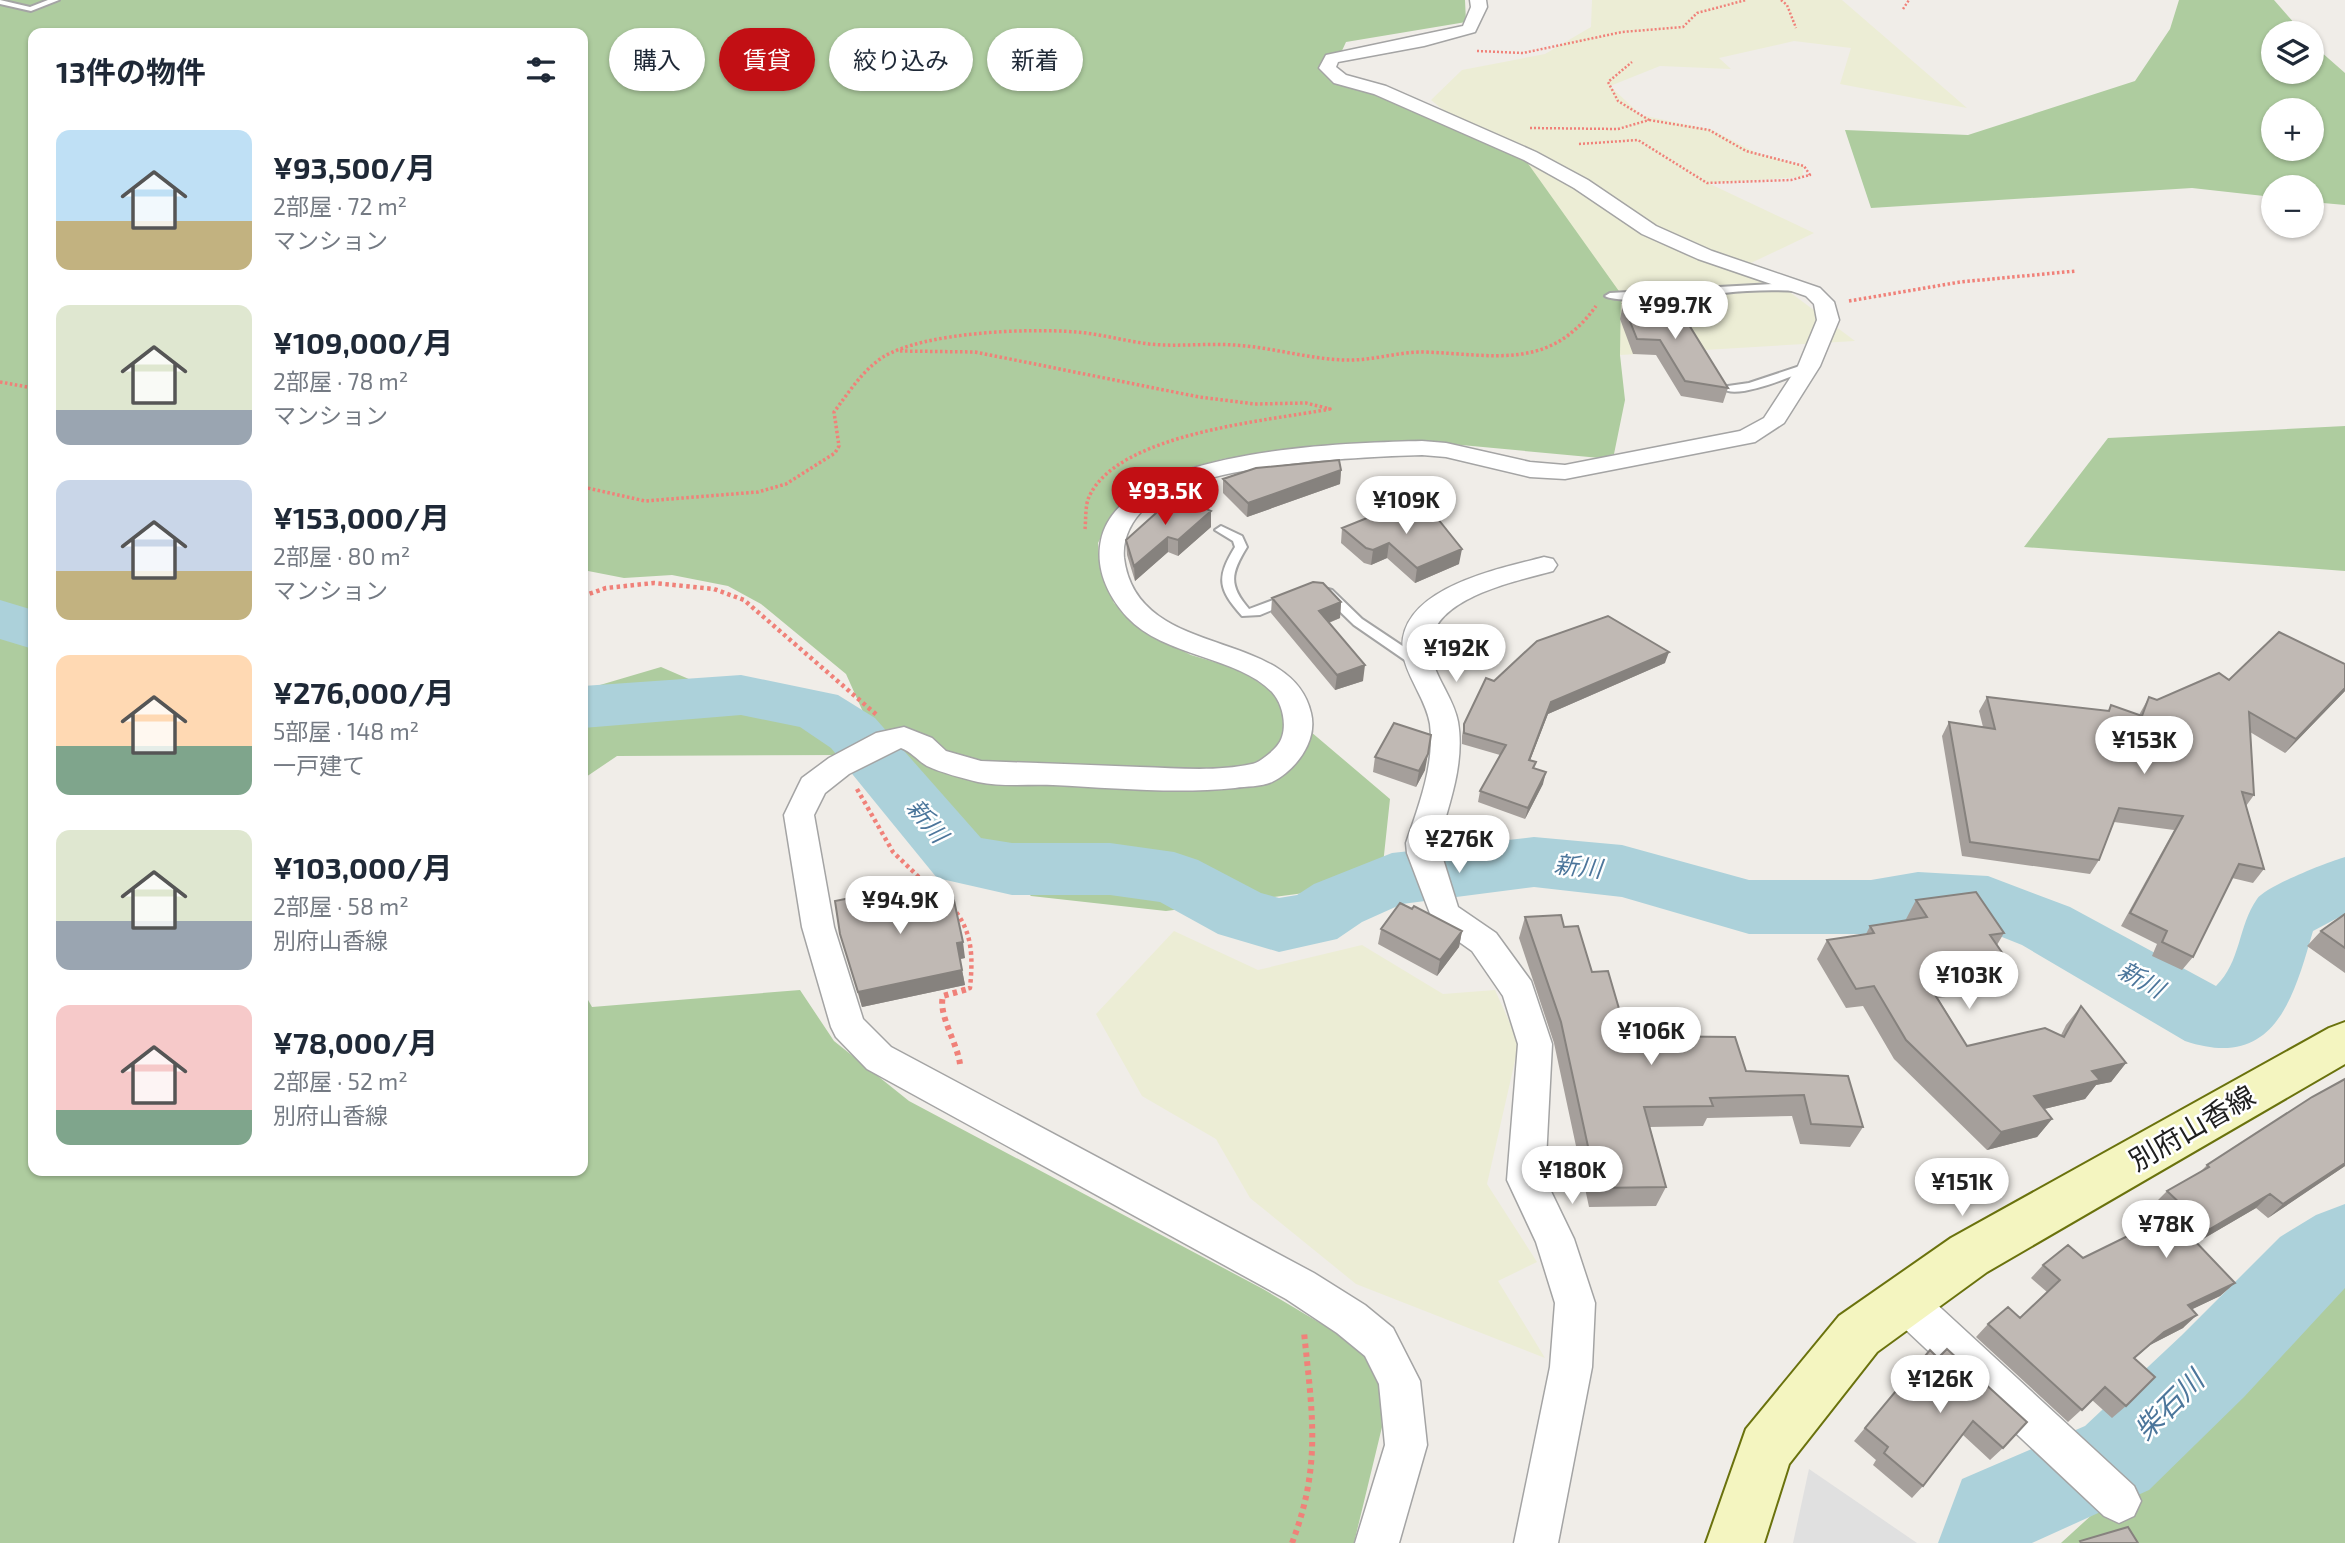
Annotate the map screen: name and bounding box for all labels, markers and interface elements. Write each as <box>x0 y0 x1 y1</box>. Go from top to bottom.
map controls <box>2261 21 2324 238</box>
button: layers <box>2261 21 2324 84</box>
chip: 購入 <box>609 28 705 91</box>
chip: 賃貸 <box>719 28 815 91</box>
chip: 絞り込み <box>829 28 973 91</box>
chip: 新着 <box>987 28 1083 91</box>
icon: filters <box>522 51 560 89</box>
text: 13件の物件 <box>56 53 206 89</box>
button: + <box>2261 98 2324 161</box>
text: ¥93,500/月 <box>273 149 436 185</box>
icon: home <box>112 158 196 242</box>
button: − <box>2261 175 2324 238</box>
text: 2部屋 · 72 m² <box>273 192 407 220</box>
text: マンション <box>273 226 388 254</box>
pin: ¥99.7K <box>1618 282 1732 341</box>
text: ¥99.7K <box>1638 290 1712 318</box>
text: ¥109,000/月 <box>273 324 453 360</box>
icon: home <box>112 333 196 417</box>
text: 2部屋 · 78 m² <box>273 367 408 395</box>
text: マンション <box>273 401 388 429</box>
pin: ¥93.5K <box>1108 468 1222 527</box>
text: ¥93.5K <box>1128 476 1202 504</box>
pin: ¥109K <box>1357 476 1455 536</box>
text: ¥109K <box>1372 485 1440 513</box>
text: ¥153,000/月 <box>273 499 450 535</box>
icon: home <box>112 508 196 592</box>
text: 2部屋 · 80 m² <box>273 542 410 570</box>
text: マンション <box>273 576 388 604</box>
pin: ¥192K <box>1407 624 1505 684</box>
text: ¥192K <box>1423 633 1489 661</box>
text: ¥276,000/月 <box>273 674 455 710</box>
icon: home <box>112 683 196 767</box>
pin: ¥153K <box>2095 716 2193 776</box>
text: 5部屋 · 148 m² <box>273 717 419 745</box>
text: ¥153K <box>2111 725 2177 753</box>
text: 一戸建て <box>273 751 365 779</box>
water label: 新川 <box>902 792 957 850</box>
pin: ¥276K <box>1410 816 1508 875</box>
text: ¥276K <box>1425 824 1493 852</box>
text: ¥103,000/月 <box>273 849 452 885</box>
water label: 新川 <box>1553 849 1607 883</box>
icon: home <box>112 858 196 942</box>
pin: ¥94.9K <box>843 876 957 936</box>
text: ¥94.9K <box>861 885 939 913</box>
text: 2部屋 · 58 m² <box>273 892 409 920</box>
text: 別府山香線 <box>273 926 388 954</box>
pin: ¥103K <box>1920 951 2018 1011</box>
water label: 新川 <box>2114 954 2172 1004</box>
text: ¥103K <box>1935 960 2003 988</box>
pin: ¥106K <box>1602 1007 1700 1067</box>
text: ¥106K <box>1617 1016 1685 1044</box>
text: ¥78,000/月 <box>273 1024 438 1060</box>
icon: home <box>112 1033 196 1117</box>
text: 2部屋 · 52 m² <box>273 1067 408 1095</box>
street label: 別府山香線 <box>2122 1077 2261 1177</box>
text: 別府山香線 <box>273 1101 388 1129</box>
pin: ¥180K <box>1523 1146 1621 1206</box>
text: ¥180K <box>1538 1155 1606 1183</box>
pin: ¥151K <box>1913 1158 2011 1218</box>
text: ¥151K <box>1931 1167 1993 1195</box>
pin: ¥78K <box>2125 1200 2207 1260</box>
text: ¥78K <box>2138 1209 2194 1237</box>
pin: ¥126K <box>1891 1356 1989 1415</box>
water label: 柴石川 <box>2127 1360 2212 1446</box>
text: ¥126K <box>1907 1364 1973 1392</box>

